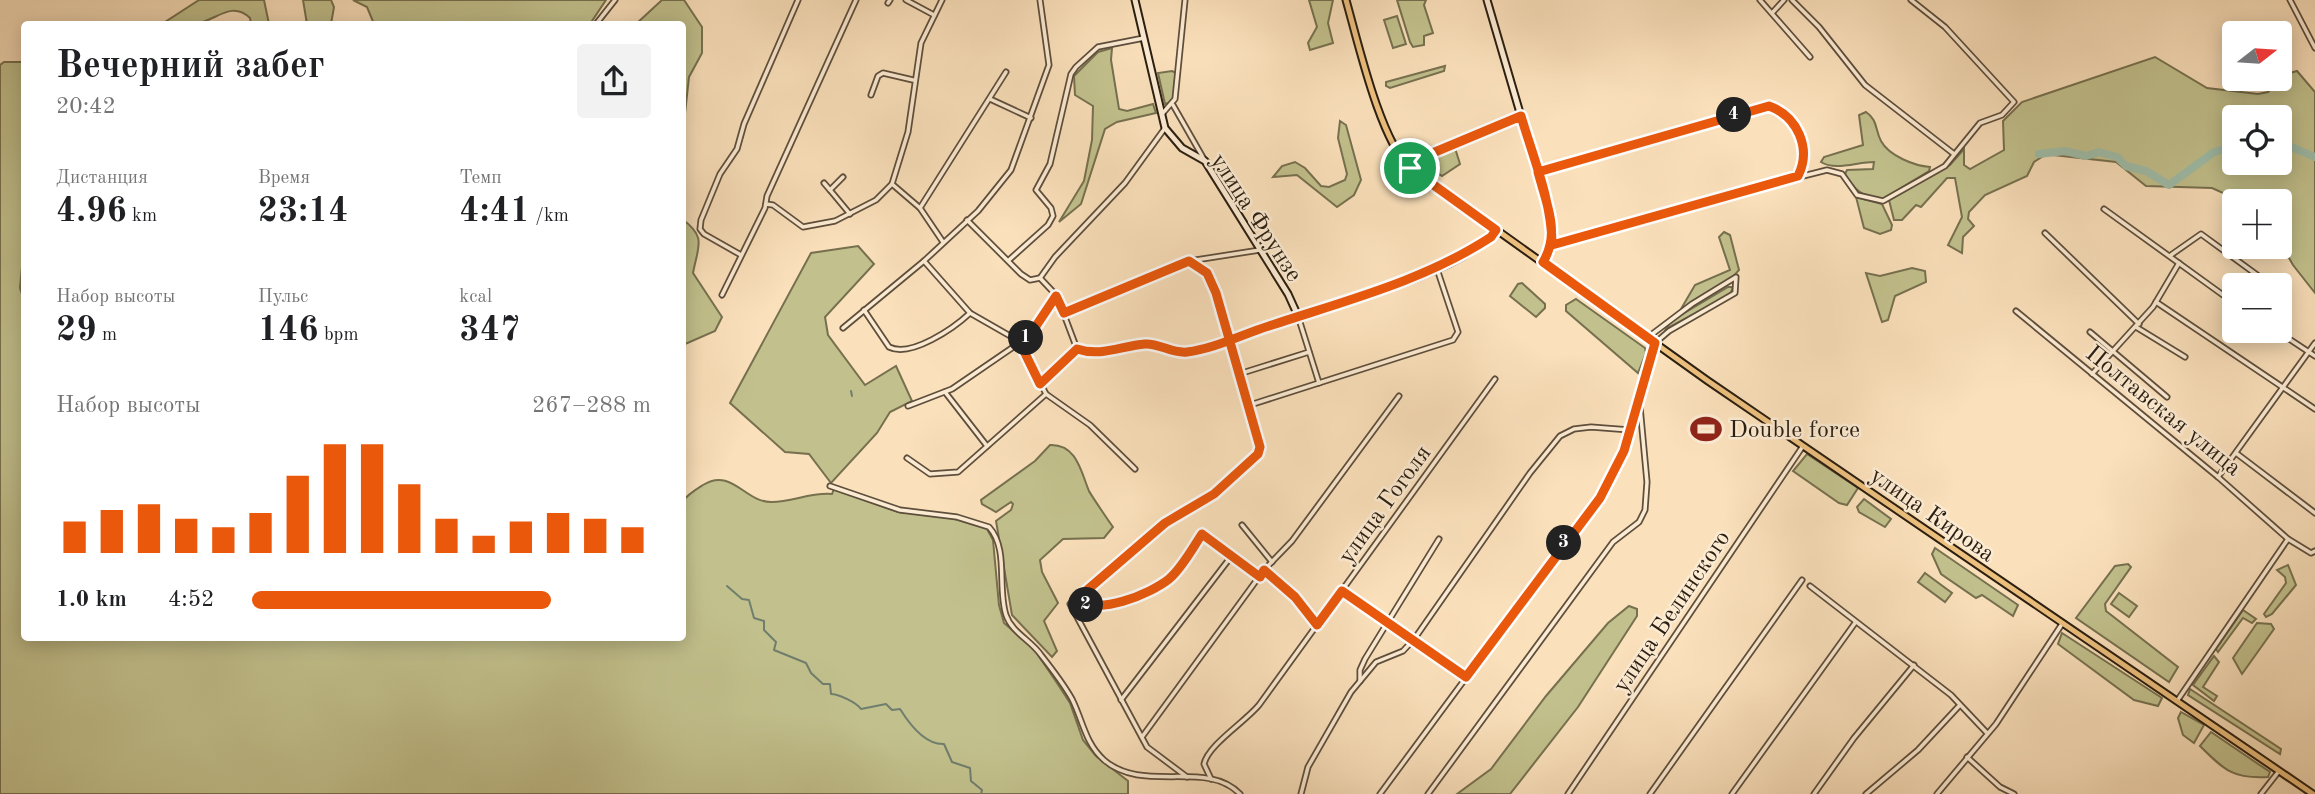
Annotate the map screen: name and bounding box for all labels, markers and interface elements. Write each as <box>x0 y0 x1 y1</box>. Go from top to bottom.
north arrow <box>2222 21 2292 91</box>
map controls <box>2222 21 2292 343</box>
button: share <box>577 44 651 118</box>
text: Вечерний забег <box>56 48 325 86</box>
text: 20:42 <box>56 95 116 118</box>
pin: 4 <box>1716 97 1752 132</box>
text: 4 <box>1728 105 1739 124</box>
button: locate <box>2222 105 2292 175</box>
pin <box>1380 138 1440 198</box>
icon: arrive <box>1391 149 1429 187</box>
street label: улица Фрунзе <box>1205 150 1306 286</box>
text: Дистанция <box>56 169 148 188</box>
text: Время <box>258 169 310 188</box>
text: Темп <box>459 169 502 188</box>
button: + <box>2222 189 2292 259</box>
text: 4.96 <box>56 194 127 229</box>
text: 23:14 <box>258 194 349 229</box>
text: 4:41 <box>459 194 530 229</box>
text: km <box>127 207 157 226</box>
text: /km <box>530 207 569 226</box>
button: − <box>2222 273 2292 343</box>
text: Набор высоты <box>56 288 175 307</box>
text: Пульс <box>258 288 308 307</box>
text: kcal <box>459 288 492 307</box>
text: 29 <box>56 313 97 348</box>
text: 146 <box>258 313 319 348</box>
text: 347 <box>459 313 520 348</box>
pin: 1 <box>1009 320 1044 356</box>
text: m <box>97 326 117 345</box>
text: bpm <box>319 326 359 345</box>
text: 1 <box>1020 328 1031 347</box>
street label: Полтавская улица <box>2080 342 2245 482</box>
text: Набор высоты <box>56 394 200 417</box>
text: 267–288 m <box>532 394 651 417</box>
sports icon: Double force <box>1689 412 1723 446</box>
place label: Double force <box>1729 419 1860 443</box>
street label: улица Гоголя <box>1335 442 1436 569</box>
street label: улица Кирова <box>1865 464 1999 567</box>
pin: 3 <box>1546 526 1582 560</box>
street label: улица Белинского <box>1610 527 1736 698</box>
text: 3 <box>1558 533 1569 552</box>
text: 1.0 km <box>56 588 127 611</box>
text: 4:52 <box>168 588 214 611</box>
pin: 2 <box>1068 588 1104 622</box>
text: 2 <box>1080 595 1091 614</box>

